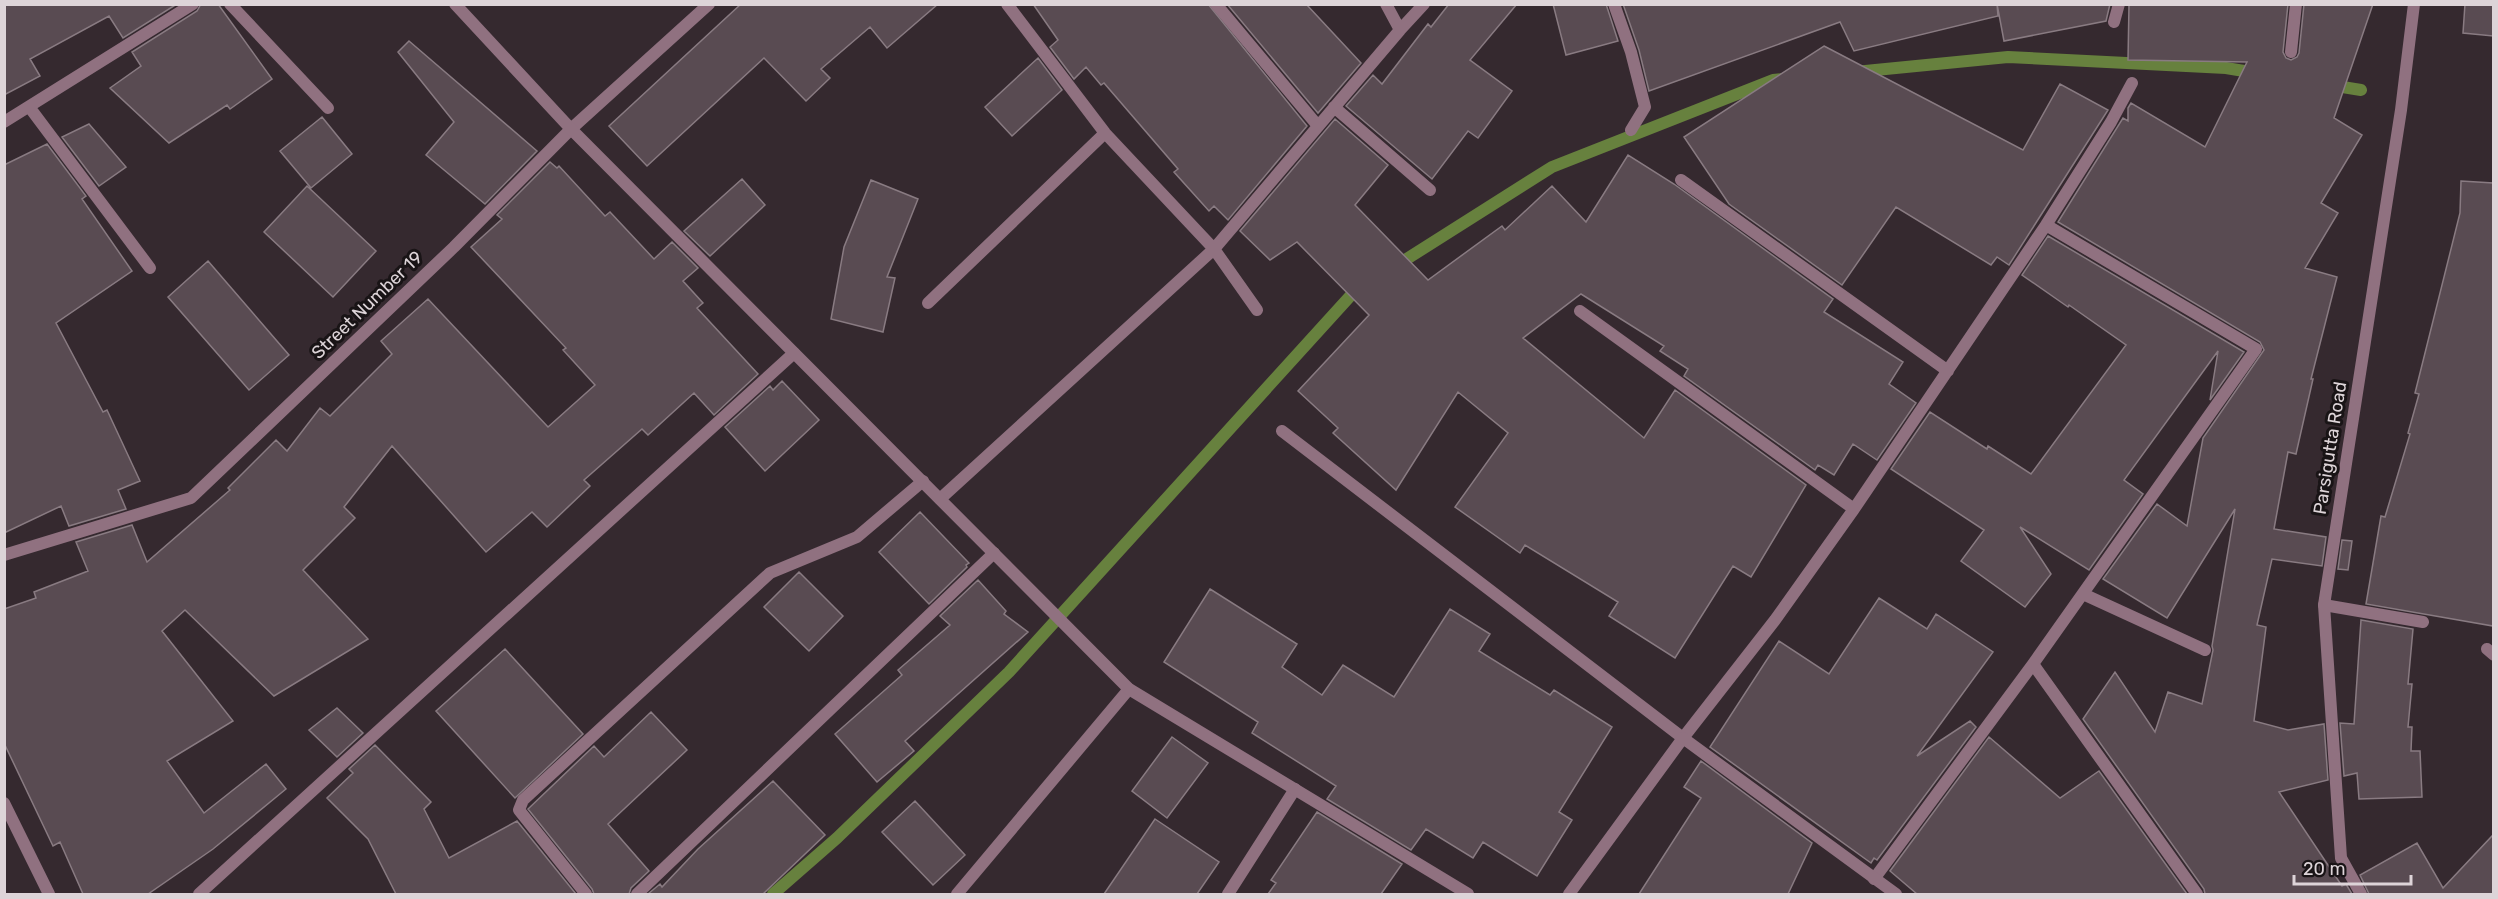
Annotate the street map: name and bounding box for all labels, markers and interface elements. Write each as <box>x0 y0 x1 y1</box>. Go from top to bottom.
street label: Street Number 19 <box>307 246 427 364</box>
street label: Parsigutta Road <box>2309 380 2351 516</box>
scale bar <box>2294 848 2411 886</box>
text: 20 m <box>2303 858 2345 880</box>

